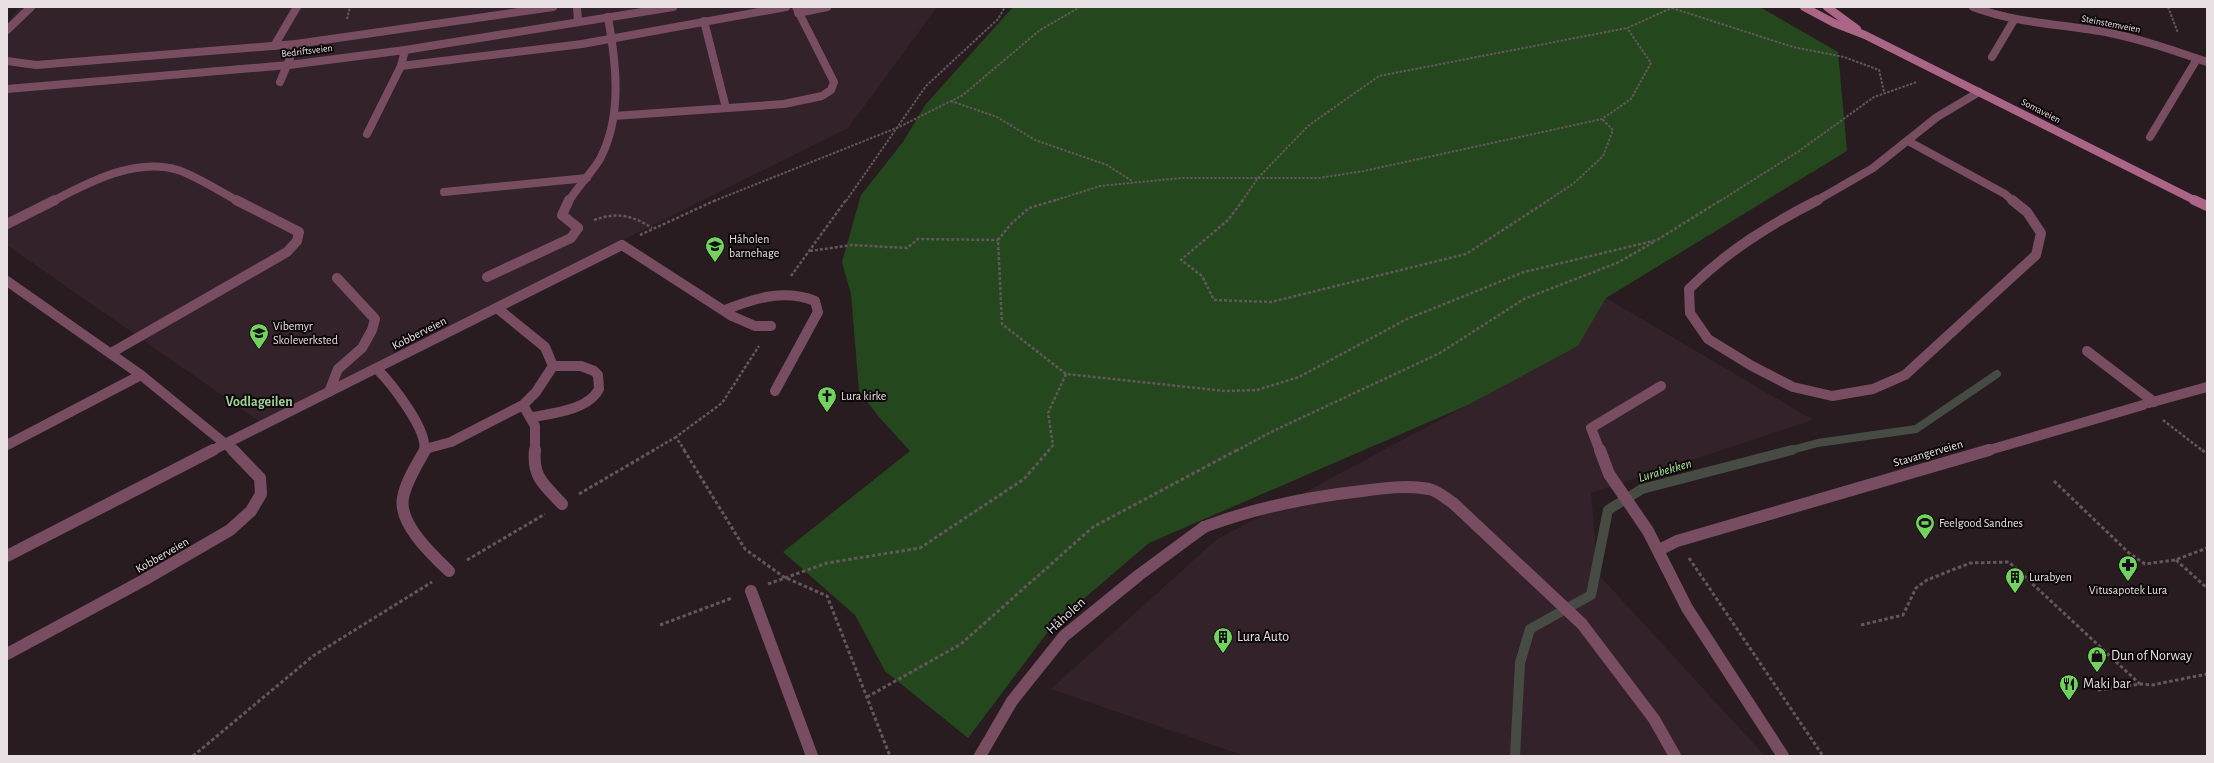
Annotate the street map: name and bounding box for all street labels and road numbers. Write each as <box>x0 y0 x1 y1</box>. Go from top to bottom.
street label: Steinstemveien <box>2081 13 2141 35</box>
street label: Bedriftsveien <box>281 43 333 59</box>
street label: Somaveien <box>2020 97 2062 125</box>
street label: Kobberveien <box>390 314 448 352</box>
street label: Stavangerveien <box>1892 437 1964 469</box>
street label: Kobberveien <box>133 535 191 575</box>
street label: Håholen <box>1044 595 1088 637</box>

